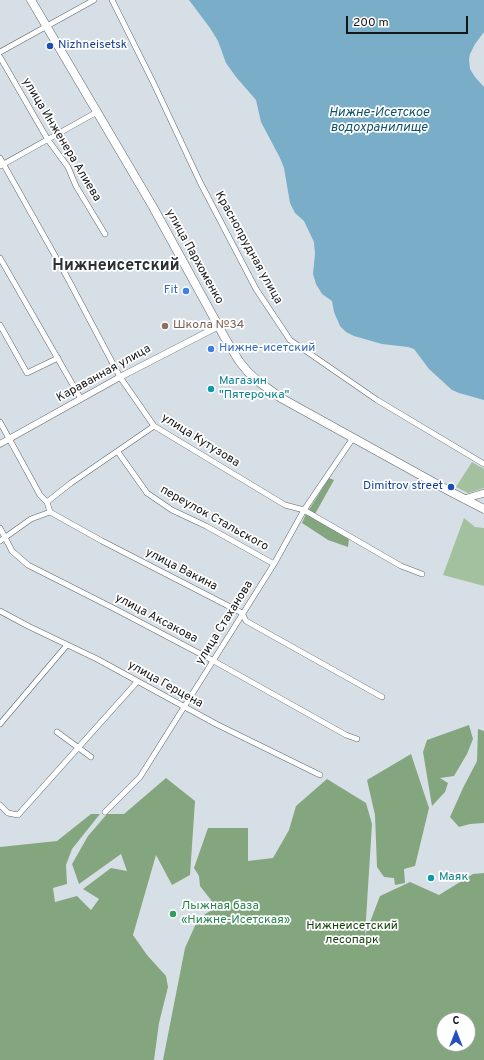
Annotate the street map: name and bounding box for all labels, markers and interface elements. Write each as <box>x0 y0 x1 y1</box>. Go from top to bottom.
scale bar <box>348 8 470 34</box>
text: 200 m <box>353 15 389 31</box>
place label: Nizhneisetsk <box>58 39 127 53</box>
marker: Nizhneisetsk <box>45 41 55 51</box>
street label: улица Инженера Алиева <box>18 76 104 204</box>
water label: Нижне-Исетское водохранилище <box>329 105 429 136</box>
street label: Краснопрудная улица <box>211 189 285 307</box>
street label: улица Пархоменко <box>162 207 226 307</box>
district label: Нижнеисетский <box>52 257 180 277</box>
place label: Fit <box>164 284 178 298</box>
marker: Fit <box>181 286 191 296</box>
place label: Школа №34 <box>173 319 244 333</box>
marker: Школа №34 <box>160 321 170 331</box>
street label: Караванная улица <box>54 342 154 406</box>
place label: Нижне-исетский <box>219 342 315 356</box>
marker: Нижне-исетский <box>206 344 216 354</box>
place label: Магазин "Пятерочка" <box>219 375 289 403</box>
marker: Магазин "Пятерочка" <box>206 384 216 394</box>
street label: улица Кутузова <box>158 411 242 471</box>
place label: Dimitrov street <box>363 480 443 494</box>
marker: Dimitrov street <box>446 482 456 492</box>
street label: переулок Стальского <box>157 483 271 555</box>
street label: улица Вакина <box>142 546 220 594</box>
street label: улица Стаханова <box>193 578 257 668</box>
street label: улица Аксакова <box>112 591 200 647</box>
street label: улица Герцена <box>125 658 205 712</box>
place label: Маяк <box>439 871 468 885</box>
marker: Маяк <box>426 873 436 883</box>
place label: Лыжная база «Нижне-Исетская» <box>181 900 290 928</box>
marker: Лыжная база «Нижне-Исетская» <box>168 909 178 919</box>
park label: Нижнеисетский лесопарк <box>306 920 398 948</box>
north arrow <box>436 1012 476 1052</box>
text: С <box>452 1014 460 1028</box>

